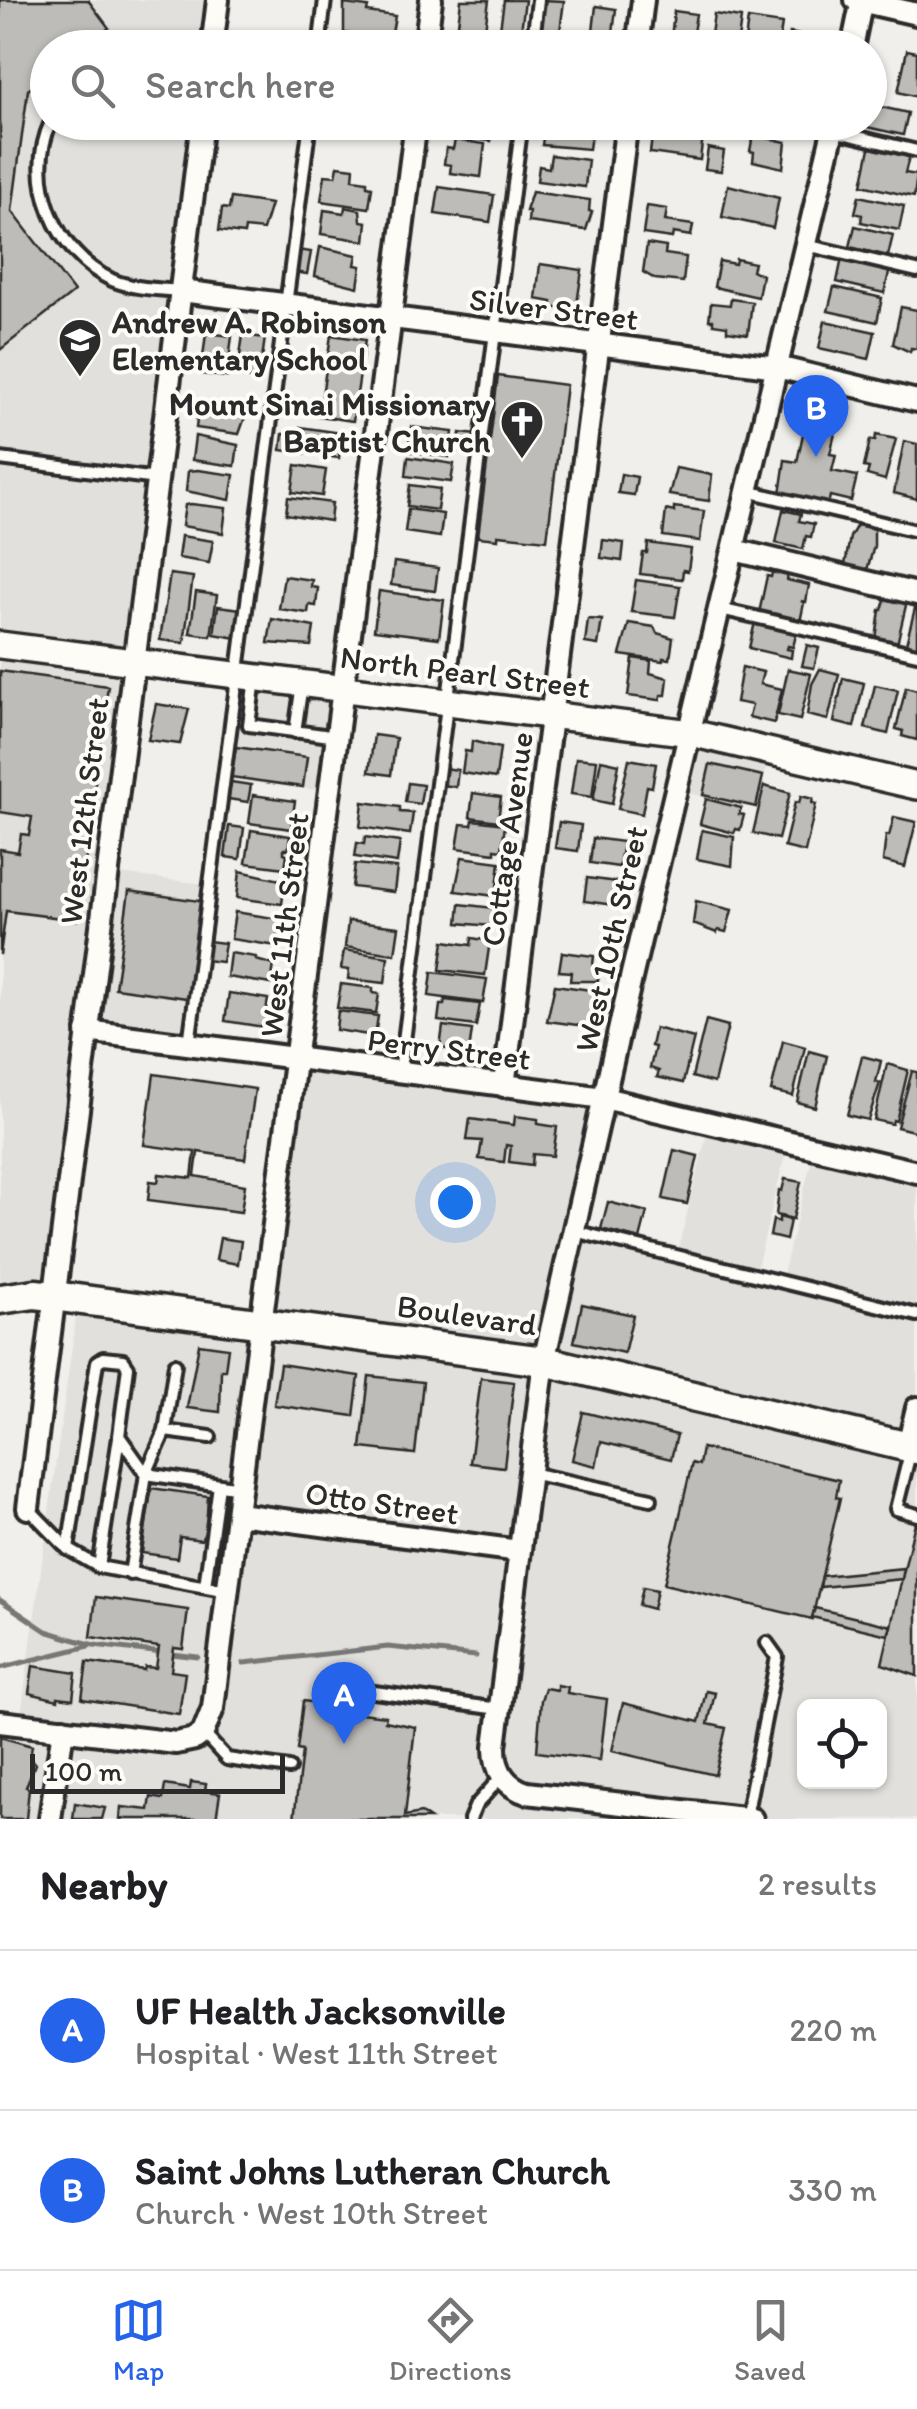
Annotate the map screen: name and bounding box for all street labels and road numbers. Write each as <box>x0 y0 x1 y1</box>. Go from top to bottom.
street label: Silver Street <box>467 280 641 338</box>
street label: North Pearl Street <box>338 638 592 706</box>
street label: West 12th Street <box>51 695 117 927</box>
street label: Cottage Avenue <box>473 729 541 949</box>
street label: West 11th Street <box>251 810 317 1040</box>
street label: West 10th Street <box>566 822 656 1056</box>
street label: Perry Street <box>365 1020 533 1078</box>
street label: Boulevard <box>395 1286 540 1344</box>
street label: Otto Street <box>303 1473 461 1533</box>

